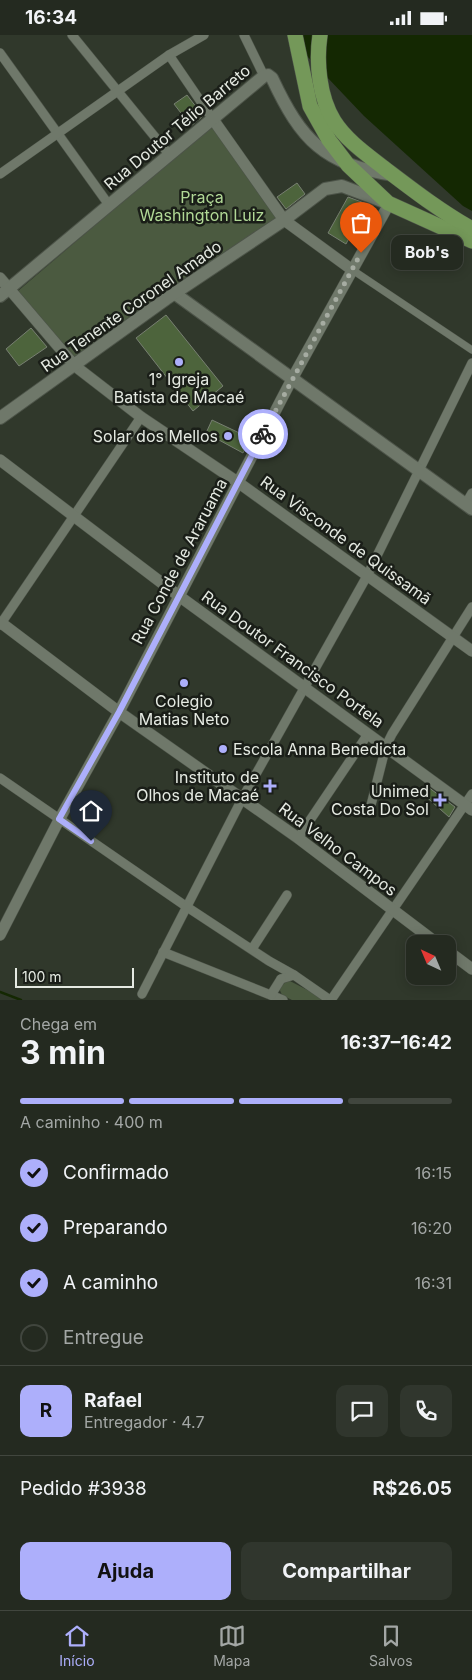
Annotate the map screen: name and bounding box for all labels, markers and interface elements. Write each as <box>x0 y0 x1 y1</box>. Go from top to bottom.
text: 16:34 <box>25 6 77 29</box>
street label: Rua Doutor Télio Barreto <box>100 60 254 194</box>
park label: Praça Washington Luiz <box>140 187 264 225</box>
pin <box>340 202 382 253</box>
icon: bag <box>347 209 375 237</box>
callout: Bob's <box>391 235 464 271</box>
street label: Rua Tenente Coronel Amado <box>37 236 225 376</box>
text: Bob's <box>405 242 449 262</box>
marker: 1° Igreja Batista de Macaé <box>173 356 185 368</box>
place label: 1° Igreja Batista de Macaé <box>114 369 244 407</box>
courier <box>238 409 288 459</box>
icon: bike <box>249 420 277 448</box>
place label: Solar dos Mellos <box>93 426 218 446</box>
marker: Solar dos Mellos <box>222 430 234 442</box>
street label: Rua Visconde de Quissamã <box>257 471 435 609</box>
street label: Rua Conde de Araruama <box>127 475 231 647</box>
street label: Rua Doutor Francisco Portela <box>198 586 388 732</box>
marker: Colegio Matias Neto <box>178 677 190 689</box>
place label: Colegio Matias Neto <box>139 691 229 729</box>
place label: Escola Anna Benedicta <box>233 739 406 759</box>
marker: Escola Anna Benedicta <box>217 743 229 755</box>
place label: Instituto de Olhos de Macaé <box>136 767 259 805</box>
marker: Instituto de Olhos de Macaé <box>263 779 277 793</box>
place label: Unimed Costa Do Sol <box>331 781 429 819</box>
pin <box>70 790 112 841</box>
marker: Unimed Costa Do Sol <box>433 793 447 807</box>
icon: home <box>77 797 105 825</box>
street label: Rua Velho Campos <box>275 798 401 900</box>
north arrow <box>406 935 456 985</box>
map controls <box>406 935 456 985</box>
scale bar <box>15 965 134 988</box>
text: 100 m <box>22 968 62 985</box>
text: Chega em <box>20 1014 97 1034</box>
text: 16:37–16:42 <box>341 1031 452 1054</box>
text: 3 min <box>20 1033 106 1072</box>
text: A caminho · 400 m <box>20 1112 163 1132</box>
icon: check <box>20 1159 48 1187</box>
text: Confirmado <box>63 1161 169 1184</box>
text: 16:15 <box>415 1163 452 1183</box>
icon: check <box>20 1214 48 1242</box>
text: Preparando <box>63 1216 168 1239</box>
text: 16:20 <box>411 1218 452 1238</box>
icon: check <box>20 1269 48 1297</box>
text: A caminho <box>63 1271 158 1294</box>
text: 16:31 <box>415 1273 452 1293</box>
text: Entregue <box>63 1326 144 1349</box>
button: chat <box>336 1385 388 1437</box>
button: phone <box>400 1385 452 1437</box>
text: Rafael <box>84 1389 142 1412</box>
text: R <box>40 1399 52 1422</box>
text: Entregador · 4.7 <box>84 1412 204 1432</box>
text: Pedido #3938 <box>20 1477 147 1500</box>
text: R$26.05 <box>373 1477 452 1500</box>
button: Ajuda <box>20 1542 231 1600</box>
button: Compartilhar <box>241 1542 452 1600</box>
tab: Início <box>59 1622 95 1669</box>
tab: Mapa <box>213 1622 250 1669</box>
tab: Salvos <box>369 1622 413 1669</box>

